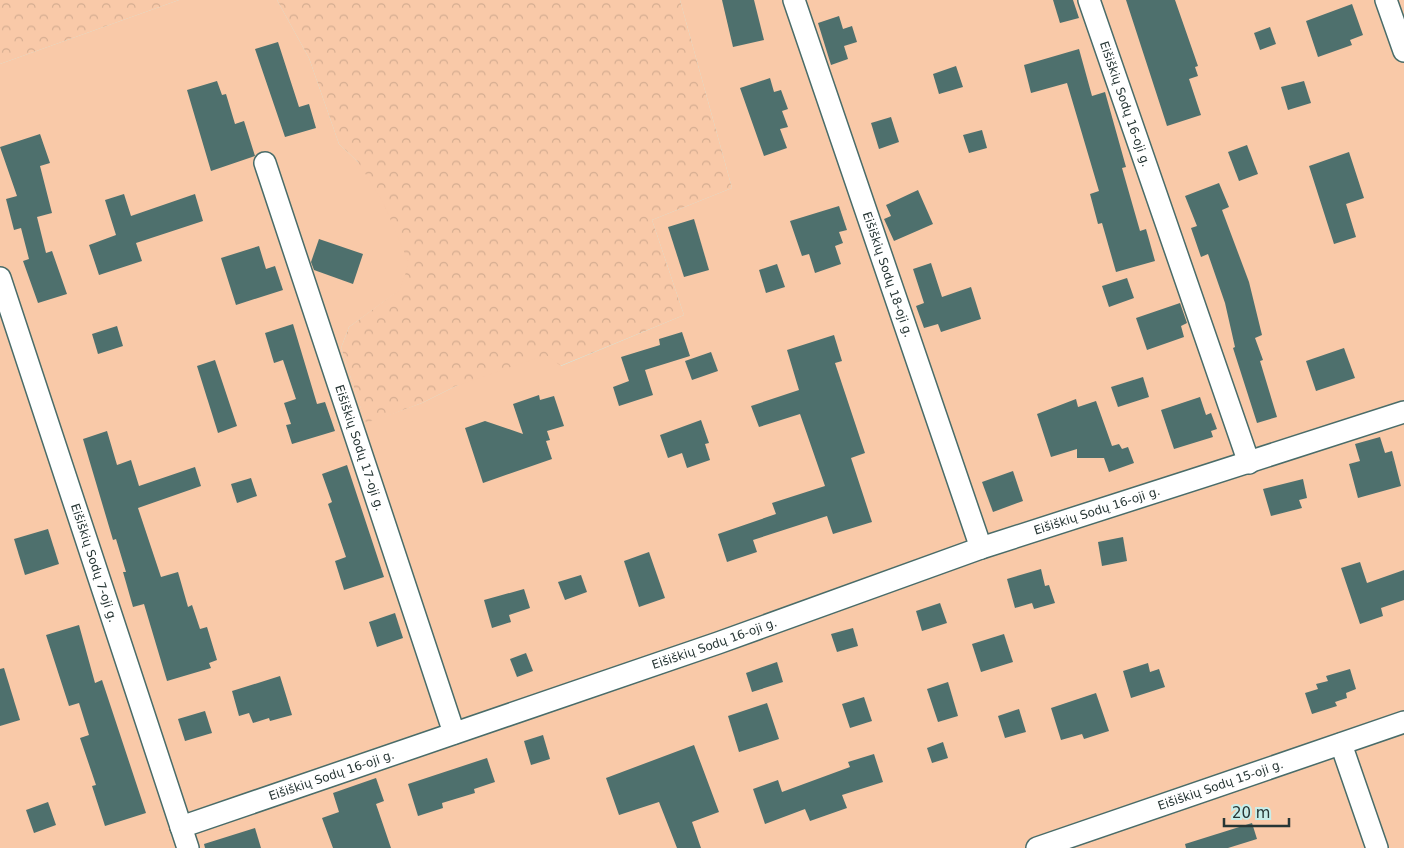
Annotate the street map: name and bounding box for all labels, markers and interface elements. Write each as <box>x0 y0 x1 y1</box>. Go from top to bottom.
street label: Eišiškių Sodų 16-oji g. <box>1097 39 1153 169</box>
street label: Eišiškių Sodų 18-oji g. <box>860 210 916 339</box>
street label: Eišiškių Sodų 17-oji g. <box>332 383 387 512</box>
street label: Eišiškių Sodų 16-oji g. <box>1032 484 1162 538</box>
street label: Eišiškių Sodų 7-oji g. <box>68 502 120 624</box>
street label: Eišiškių Sodų 16-oji g. <box>650 615 779 672</box>
street label: Eišiškių Sodų 16-oji g. <box>267 747 396 803</box>
street label: Eišiškių Sodų 15-oji g. <box>1156 757 1285 813</box>
scale bar <box>1224 796 1289 828</box>
text: 20 m <box>1232 804 1270 822</box>

